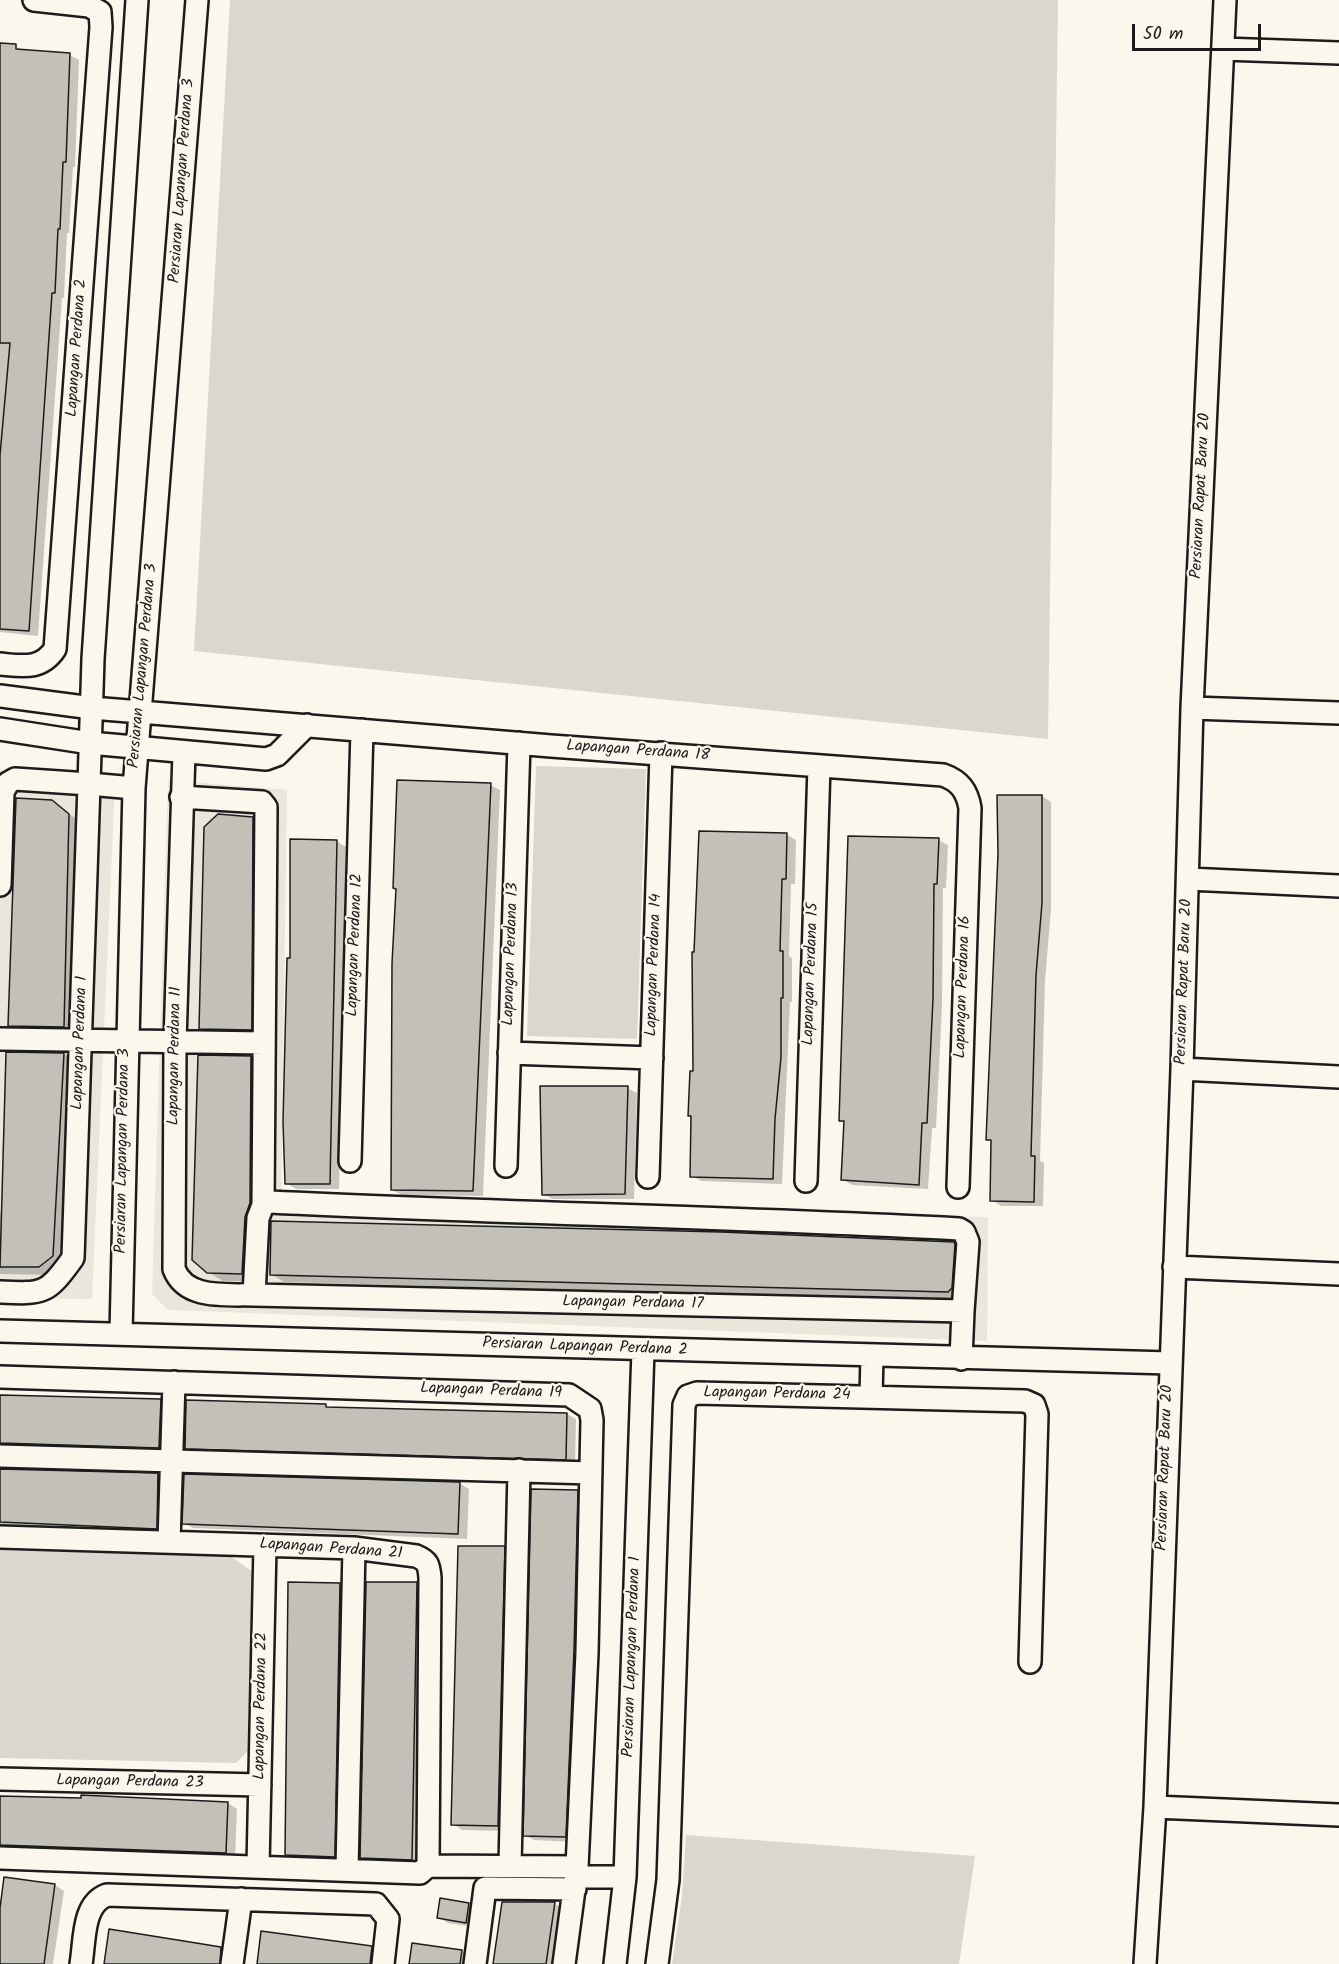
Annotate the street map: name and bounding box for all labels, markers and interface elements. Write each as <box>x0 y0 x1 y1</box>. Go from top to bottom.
scale bar <box>1135 12 1264 50</box>
text: 50 m <box>1143 20 1183 49</box>
street label: Persiaran Lapangan Perdana 3 <box>166 78 200 284</box>
street label: Lapangan Perdana 2 <box>64 278 92 418</box>
street label: Persiaran Rapat Baru 20 <box>1188 413 1216 579</box>
street label: Persiaran Lapangan Perdana 3 <box>125 563 163 769</box>
street label: Lapangan Perdana 18 <box>566 737 710 767</box>
street label: Lapangan Perdana 12 <box>344 873 368 1017</box>
street label: Lapangan Perdana 13 <box>500 882 524 1026</box>
street label: Lapangan Perdana 14 <box>643 893 667 1037</box>
street label: Persiaran Rapat Baru 20 <box>1173 899 1197 1065</box>
street label: Lapangan Perdana 15 <box>800 902 824 1046</box>
street label: Lapangan Perdana 16 <box>952 915 976 1059</box>
street label: Lapangan Perdana 1 <box>69 976 93 1110</box>
street label: Lapangan Perdana 11 <box>165 986 187 1126</box>
street label: Persiaran Lapangan Perdana 3 <box>113 1048 135 1254</box>
street label: Lapangan Perdana 17 <box>562 1293 704 1315</box>
street label: Persiaran Lapangan Perdana 2 <box>482 1335 688 1361</box>
street label: Lapangan Perdana 19 <box>420 1380 562 1404</box>
street label: Lapangan Perdana 24 <box>703 1384 851 1406</box>
street label: Persiaran Rapat Baru 20 <box>1154 1385 1178 1551</box>
street label: Lapangan Perdana 21 <box>259 1535 403 1565</box>
street label: Persiaran Lapangan Perdana 1 <box>620 1556 646 1758</box>
street label: Lapangan Perdana 22 <box>251 1632 273 1780</box>
street label: Lapangan Perdana 23 <box>56 1772 204 1794</box>

